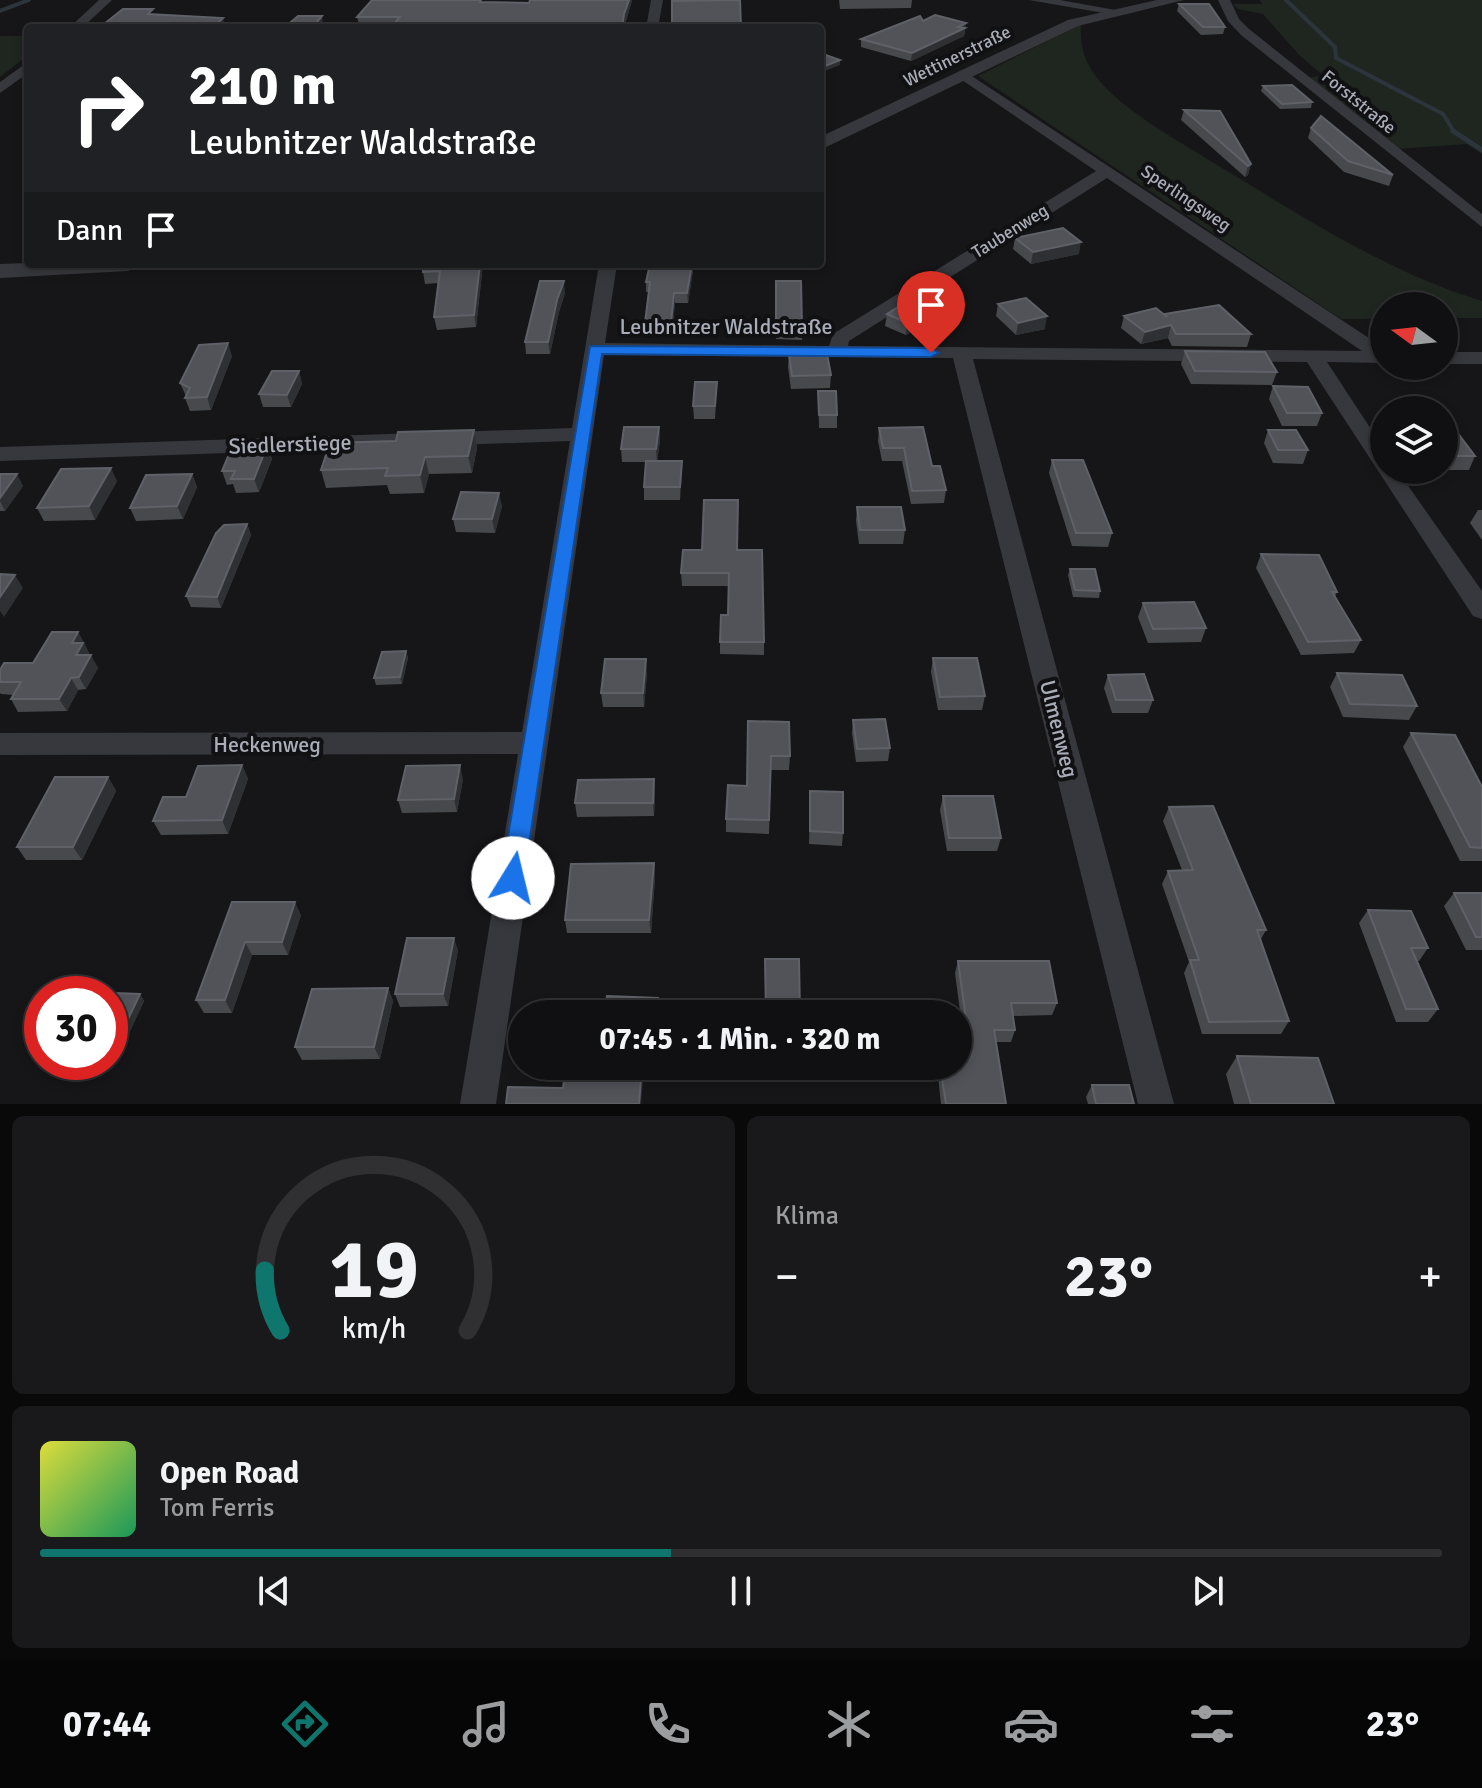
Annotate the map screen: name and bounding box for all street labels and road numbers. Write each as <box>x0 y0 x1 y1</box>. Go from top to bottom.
street label: Wettinerstraße <box>900 21 1014 91</box>
street label: Forststraße <box>1317 65 1401 139</box>
street label: Sperlingsweg <box>1137 160 1235 236</box>
street label: Taubenweg <box>968 199 1052 263</box>
street label: Leubnitzer Waldstraße <box>619 313 833 340</box>
street label: Siedlerstiege <box>228 428 352 460</box>
street label: Ulmenweg <box>1034 677 1084 781</box>
street label: Heckenweg <box>213 731 321 758</box>

